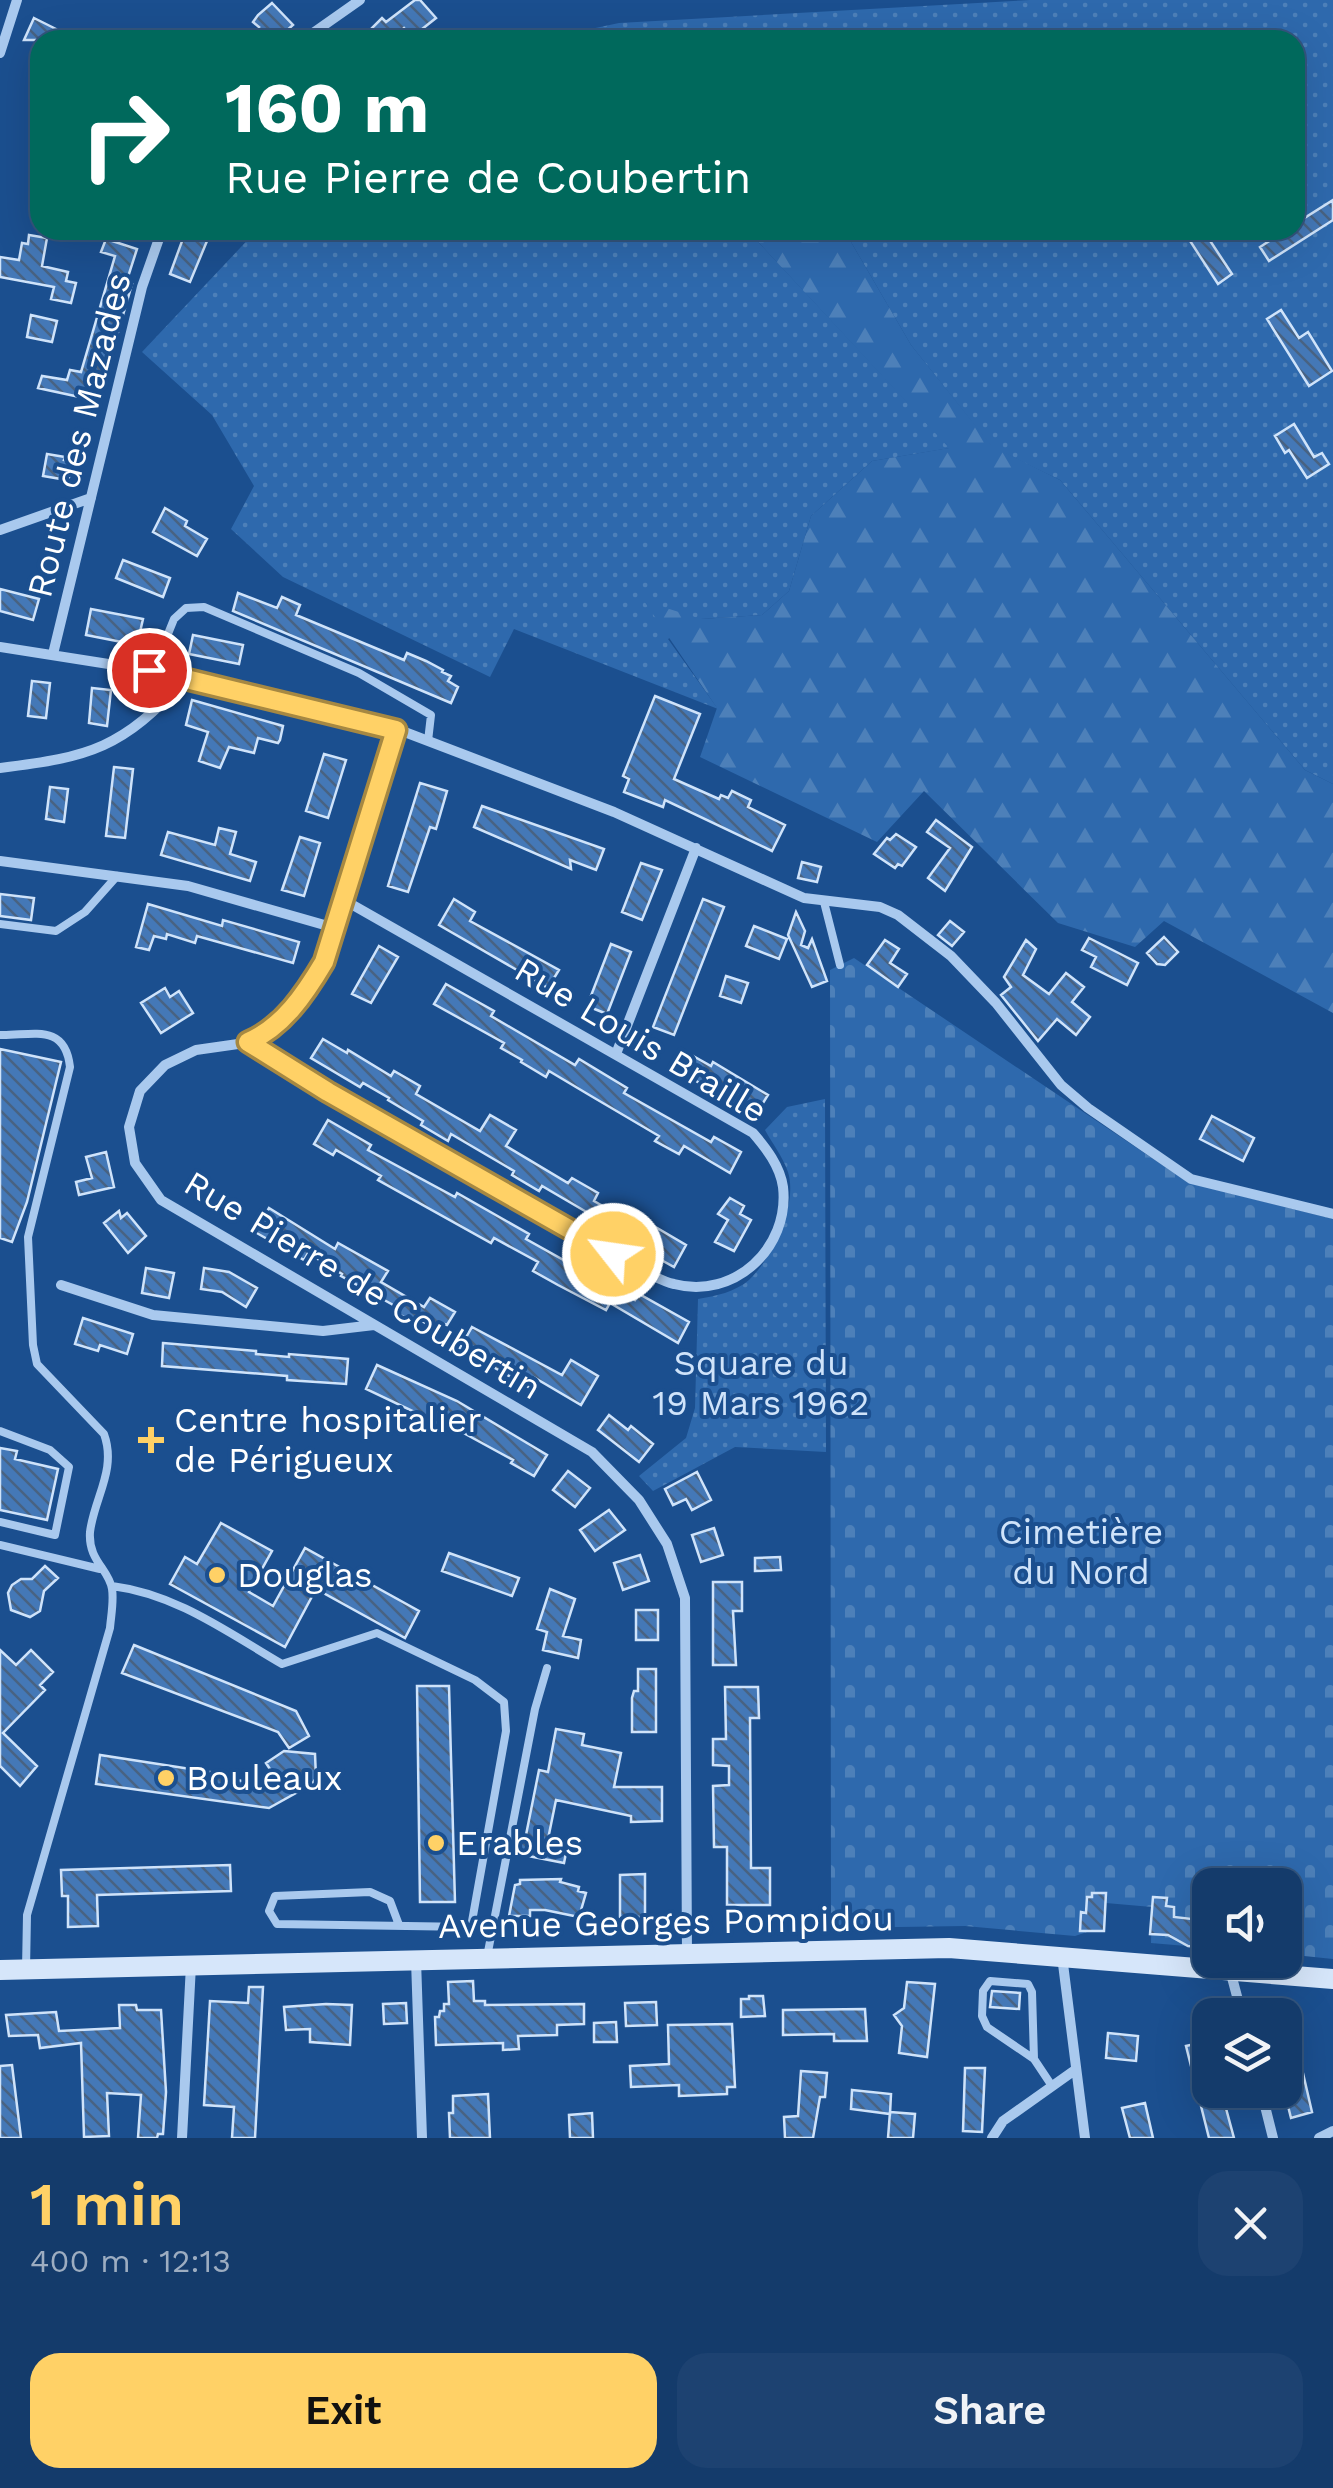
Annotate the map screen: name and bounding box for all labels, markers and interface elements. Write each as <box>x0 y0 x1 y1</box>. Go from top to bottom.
text: 160 m <box>225 67 429 149</box>
icon: right <box>60 70 190 200</box>
text: Rue Pierre de Coubertin <box>225 151 751 204</box>
street label: Route des Mazades <box>18 268 140 602</box>
pin <box>107 628 192 713</box>
icon: arrive <box>122 643 177 698</box>
street label: Rue Louis Braille <box>507 948 775 1132</box>
street label: Rue Pierre de Coubertin <box>177 1162 549 1408</box>
position arrow <box>561 1202 665 1306</box>
park label: Square du 19 Mars 1962 <box>653 1342 869 1424</box>
place label: Centre hospitalier de Périgueux <box>174 1399 481 1481</box>
marker: Centre hospitalier de Périgueux <box>138 1427 164 1453</box>
park label: Cimetière du Nord <box>999 1511 1163 1593</box>
place label: Douglas <box>237 1554 372 1596</box>
marker: Douglas <box>206 1564 228 1586</box>
place label: Bouleaux <box>186 1757 342 1799</box>
marker: Bouleaux <box>155 1767 177 1789</box>
place label: Erables <box>456 1822 583 1864</box>
marker: Erables <box>425 1832 447 1854</box>
map controls <box>1192 1868 1302 2108</box>
button: sound <box>1192 1868 1302 1978</box>
street label: Avenue Georges Pompidou <box>438 1897 894 1947</box>
button: layers <box>1192 1998 1302 2108</box>
text: 1 min <box>30 2169 184 2240</box>
button: close <box>1198 2171 1303 2276</box>
text: 400 m · 12:13 <box>30 2242 231 2280</box>
button: Exit <box>30 2353 657 2468</box>
button: Share <box>677 2353 1303 2468</box>

